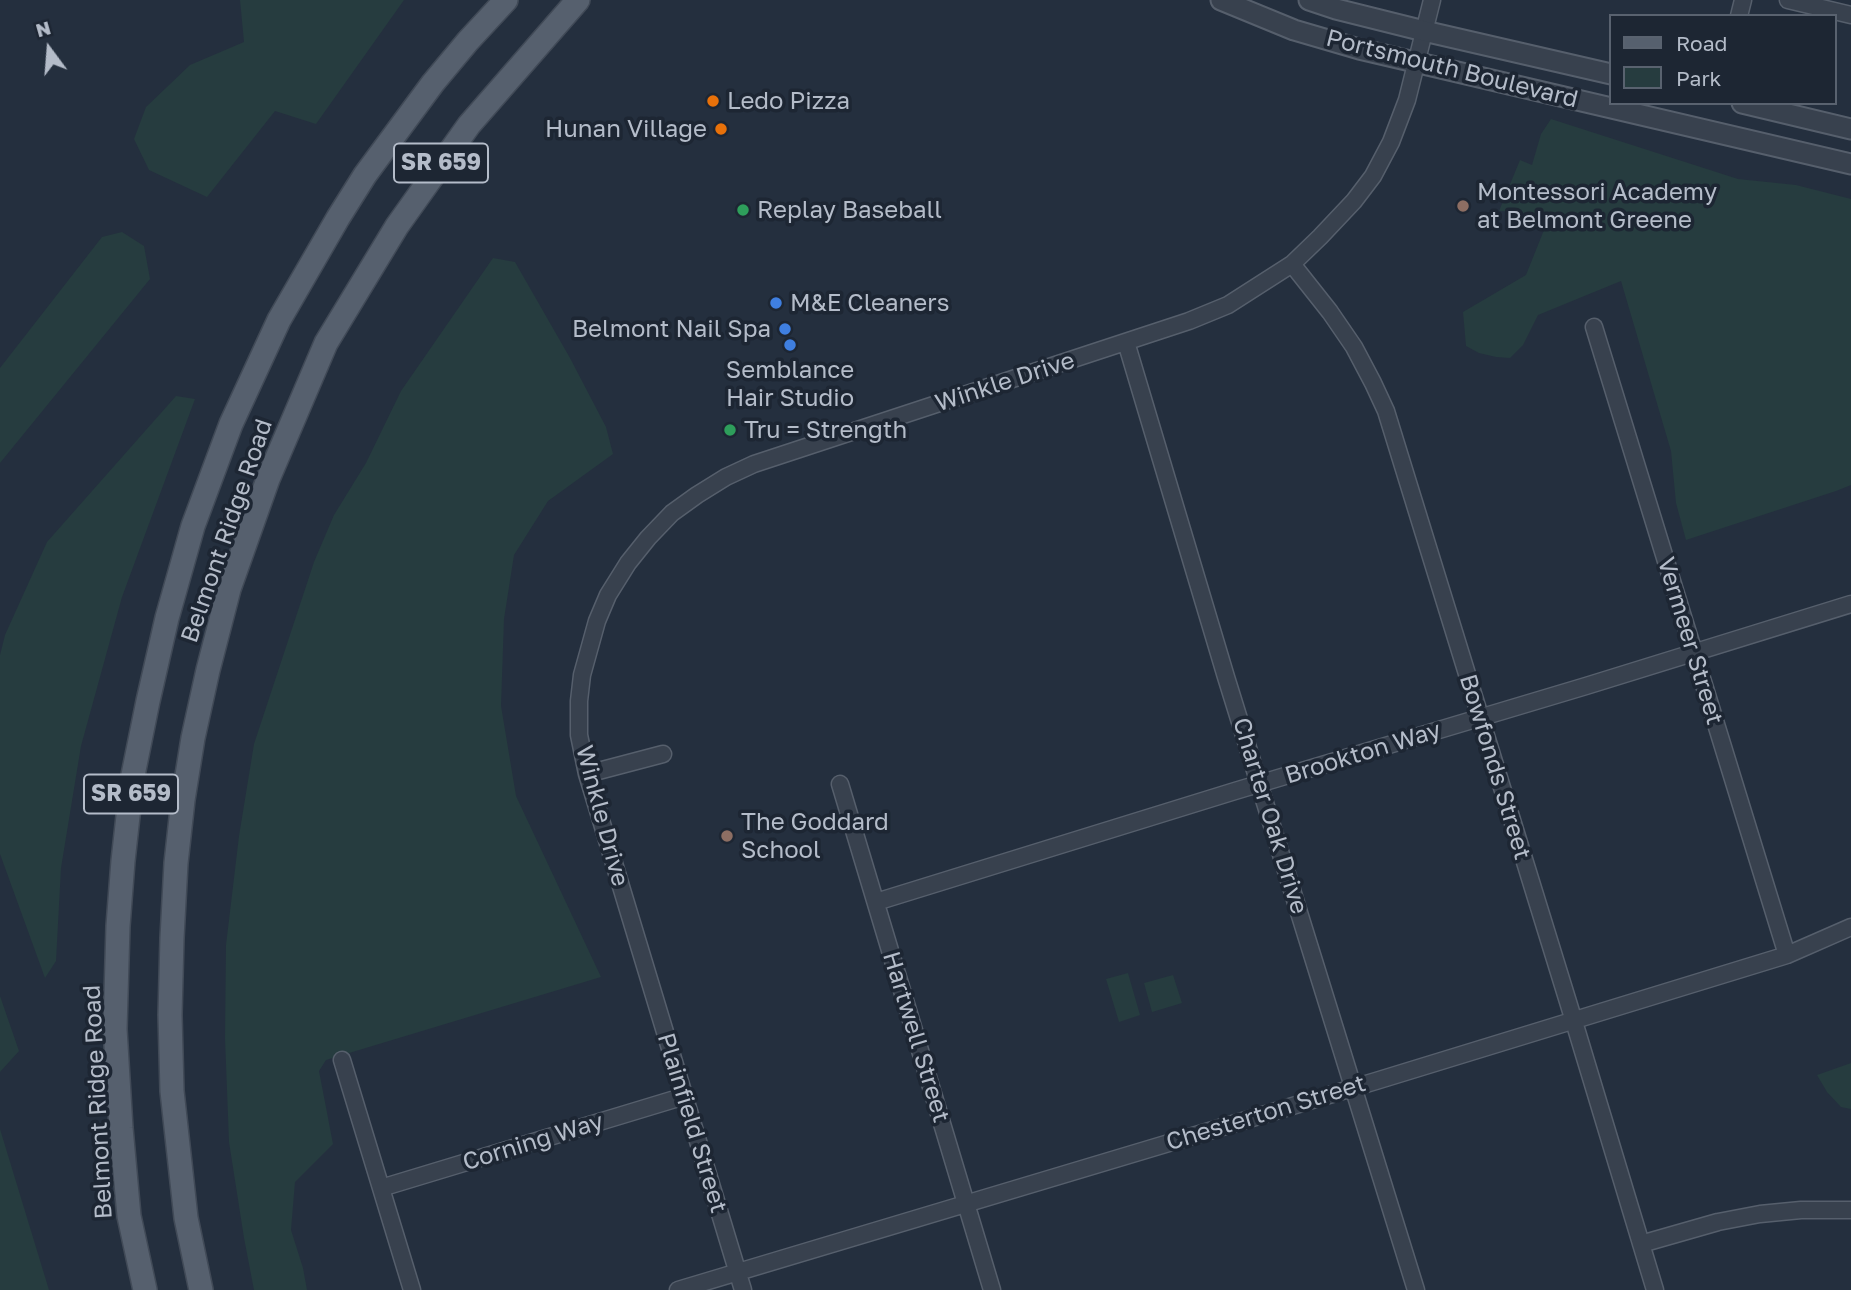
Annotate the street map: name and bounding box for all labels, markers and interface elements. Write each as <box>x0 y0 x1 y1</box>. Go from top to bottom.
north arrow <box>14 14 84 84</box>
legend <box>1610 14 1837 105</box>
text: N <box>33 15 53 41</box>
street label: Portsmouth Boulevard <box>1323 24 1581 114</box>
text: Road <box>1676 30 1727 56</box>
text: Park <box>1676 65 1721 91</box>
place label: Ledo Pizza <box>727 87 850 115</box>
marker: Ledo Pizza <box>705 93 721 109</box>
place label: Hunan Village <box>545 115 707 143</box>
marker: Hunan Village <box>713 121 729 137</box>
road number: SR 659 <box>394 144 488 182</box>
place label: Montessori Academy at Belmont Greene <box>1477 178 1717 234</box>
place label: Replay Baseball <box>757 196 942 224</box>
marker: Montessori Academy at Belmont Greene <box>1455 198 1471 214</box>
marker: Replay Baseball <box>735 202 751 218</box>
place label: M&E Cleaners <box>790 289 949 317</box>
marker: M&E Cleaners <box>768 295 784 311</box>
place label: Belmont Nail Spa <box>572 315 771 343</box>
marker: Belmont Nail Spa <box>777 321 793 337</box>
marker: Semblance Hair Studio <box>782 337 798 353</box>
street label: Winkle Drive <box>932 346 1078 418</box>
place label: Semblance Hair Studio <box>726 356 854 412</box>
street label: Belmont Ridge Road <box>175 415 279 647</box>
place label: Tru = Strength <box>744 416 907 444</box>
marker: Tru = Strength <box>722 422 738 438</box>
street label: Vermeer Street <box>1651 554 1729 728</box>
street label: Bowfonds Street <box>1453 671 1537 863</box>
street label: Charter Oak Drive <box>1226 714 1314 918</box>
street label: Brookton Way <box>1282 716 1444 790</box>
street label: Winkle Drive <box>569 742 635 890</box>
road number: SR 659 <box>84 774 178 814</box>
place label: The Goddard School <box>741 808 889 864</box>
marker: The Goddard School <box>719 828 735 844</box>
street label: Hartwell Street <box>876 948 956 1126</box>
street label: Belmont Ridge Road <box>77 984 119 1220</box>
street label: Plainfield Street <box>651 1030 733 1216</box>
street label: Chesterton Street <box>1163 1069 1369 1157</box>
street label: Corning Way <box>459 1107 607 1177</box>

